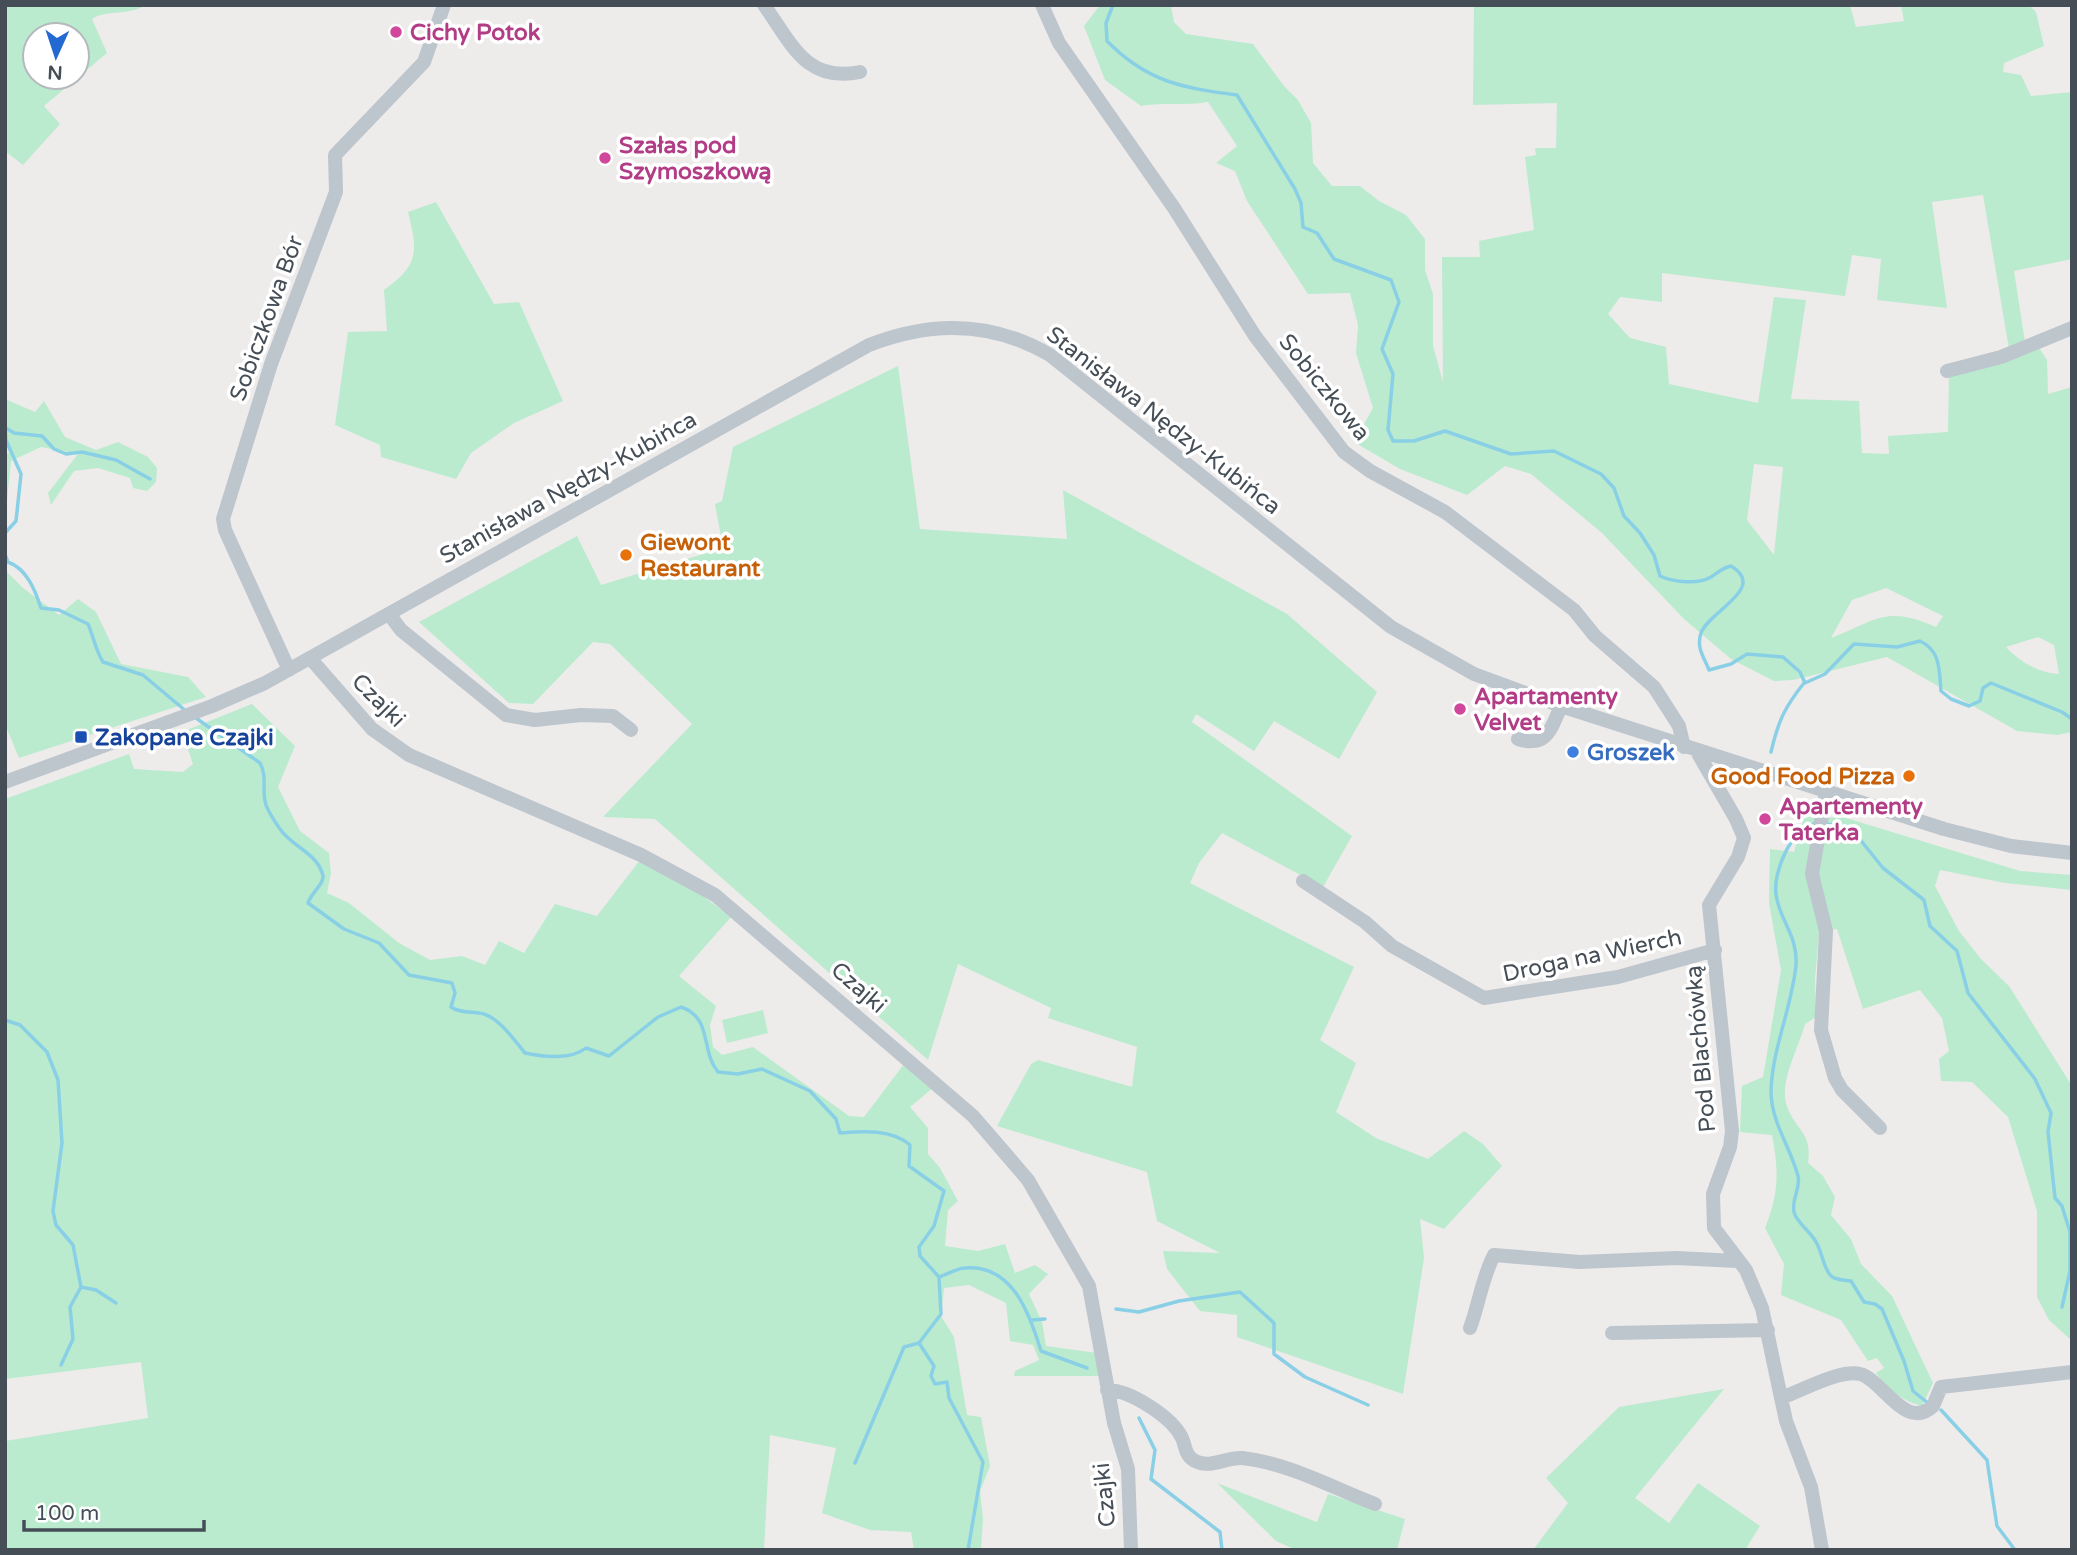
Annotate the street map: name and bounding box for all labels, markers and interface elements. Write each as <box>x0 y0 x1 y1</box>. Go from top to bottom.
place label: Cichy Potok <box>410 19 541 47</box>
north arrow <box>21 21 91 91</box>
marker: Cichy Potok <box>388 24 404 40</box>
text: N <box>47 61 63 83</box>
place label: Szałas pod Szymoszkową <box>619 132 772 186</box>
marker: Szałas pod Szymoszkową <box>597 150 613 166</box>
street label: Sobiczkowa Bór <box>224 232 310 405</box>
street label: Stanisława Nędzy-Kubińca <box>1041 321 1286 521</box>
street label: Sobiczkowa <box>1273 329 1376 447</box>
street label: Stanisława Nędzy-Kubińca <box>435 405 702 570</box>
place label: Giewont Restaurant <box>640 529 760 583</box>
marker: Giewont Restaurant <box>618 547 634 563</box>
street label: Czajki <box>346 668 411 733</box>
place label: Apartamenty Velvet <box>1474 683 1619 737</box>
marker: Apartamenty Velvet <box>1452 701 1468 717</box>
place label: Zakopane Czajki <box>95 724 274 752</box>
marker: Zakopane Czajki <box>73 729 89 745</box>
place label: Groszek <box>1587 739 1675 767</box>
marker: Groszek <box>1565 744 1581 760</box>
place label: Good Food Pizza <box>1711 763 1895 791</box>
marker: Good Food Pizza <box>1901 768 1917 784</box>
place label: Apartementy Taterka <box>1778 793 1923 847</box>
marker: Apartementy Taterka <box>1757 811 1773 827</box>
street label: Droga na Wierch <box>1500 923 1684 989</box>
street label: Czajki <box>825 956 892 1019</box>
street label: Pod Blachówką <box>1680 964 1722 1134</box>
street label: Czajki <box>1088 1461 1122 1528</box>
scale bar <box>24 1488 205 1532</box>
text: 100 m <box>35 1501 99 1526</box>

